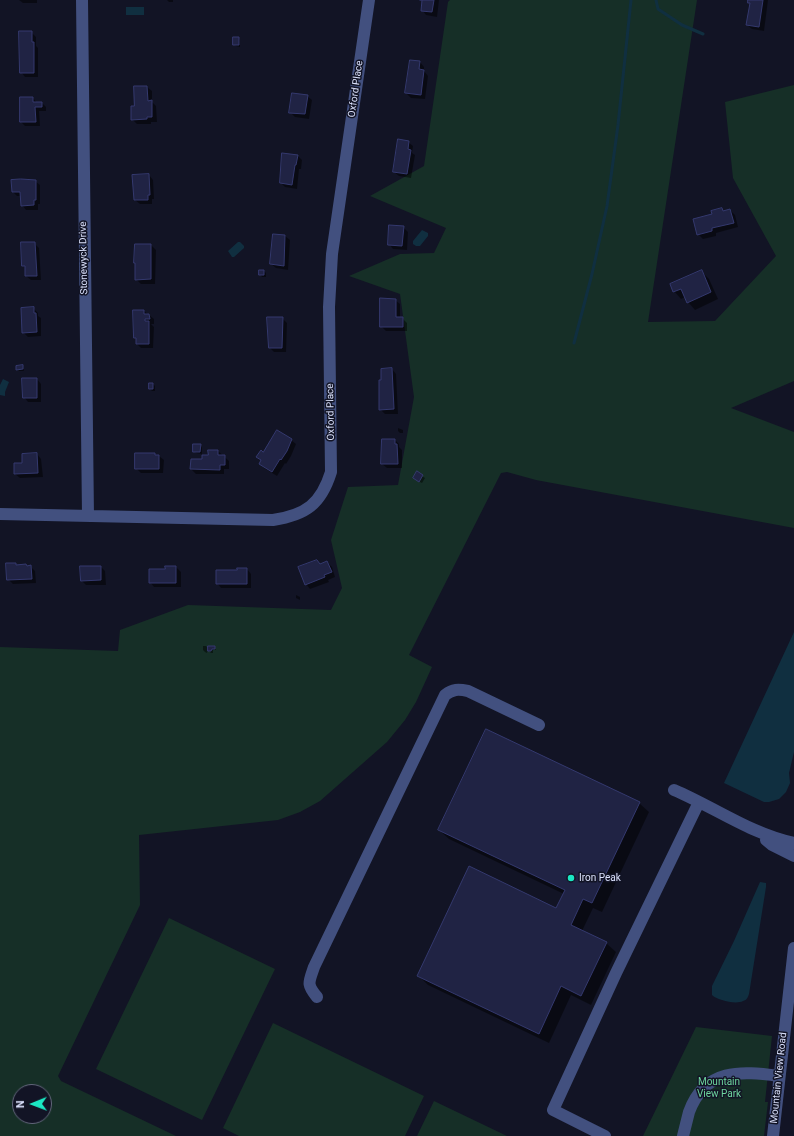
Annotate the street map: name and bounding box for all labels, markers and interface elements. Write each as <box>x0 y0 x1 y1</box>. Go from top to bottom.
street label: Oxford Place <box>346 60 366 118</box>
street label: Stonewyck Drive <box>77 221 91 295</box>
street label: Oxford Place <box>325 383 337 441</box>
place label: Iron Peak <box>579 872 621 884</box>
marker: Iron Peak <box>566 873 576 883</box>
street label: Mountain View Road <box>768 1032 790 1124</box>
park label: Mountain View Park <box>697 1076 741 1100</box>
north arrow <box>12 1084 52 1124</box>
text: N <box>14 1100 27 1108</box>

